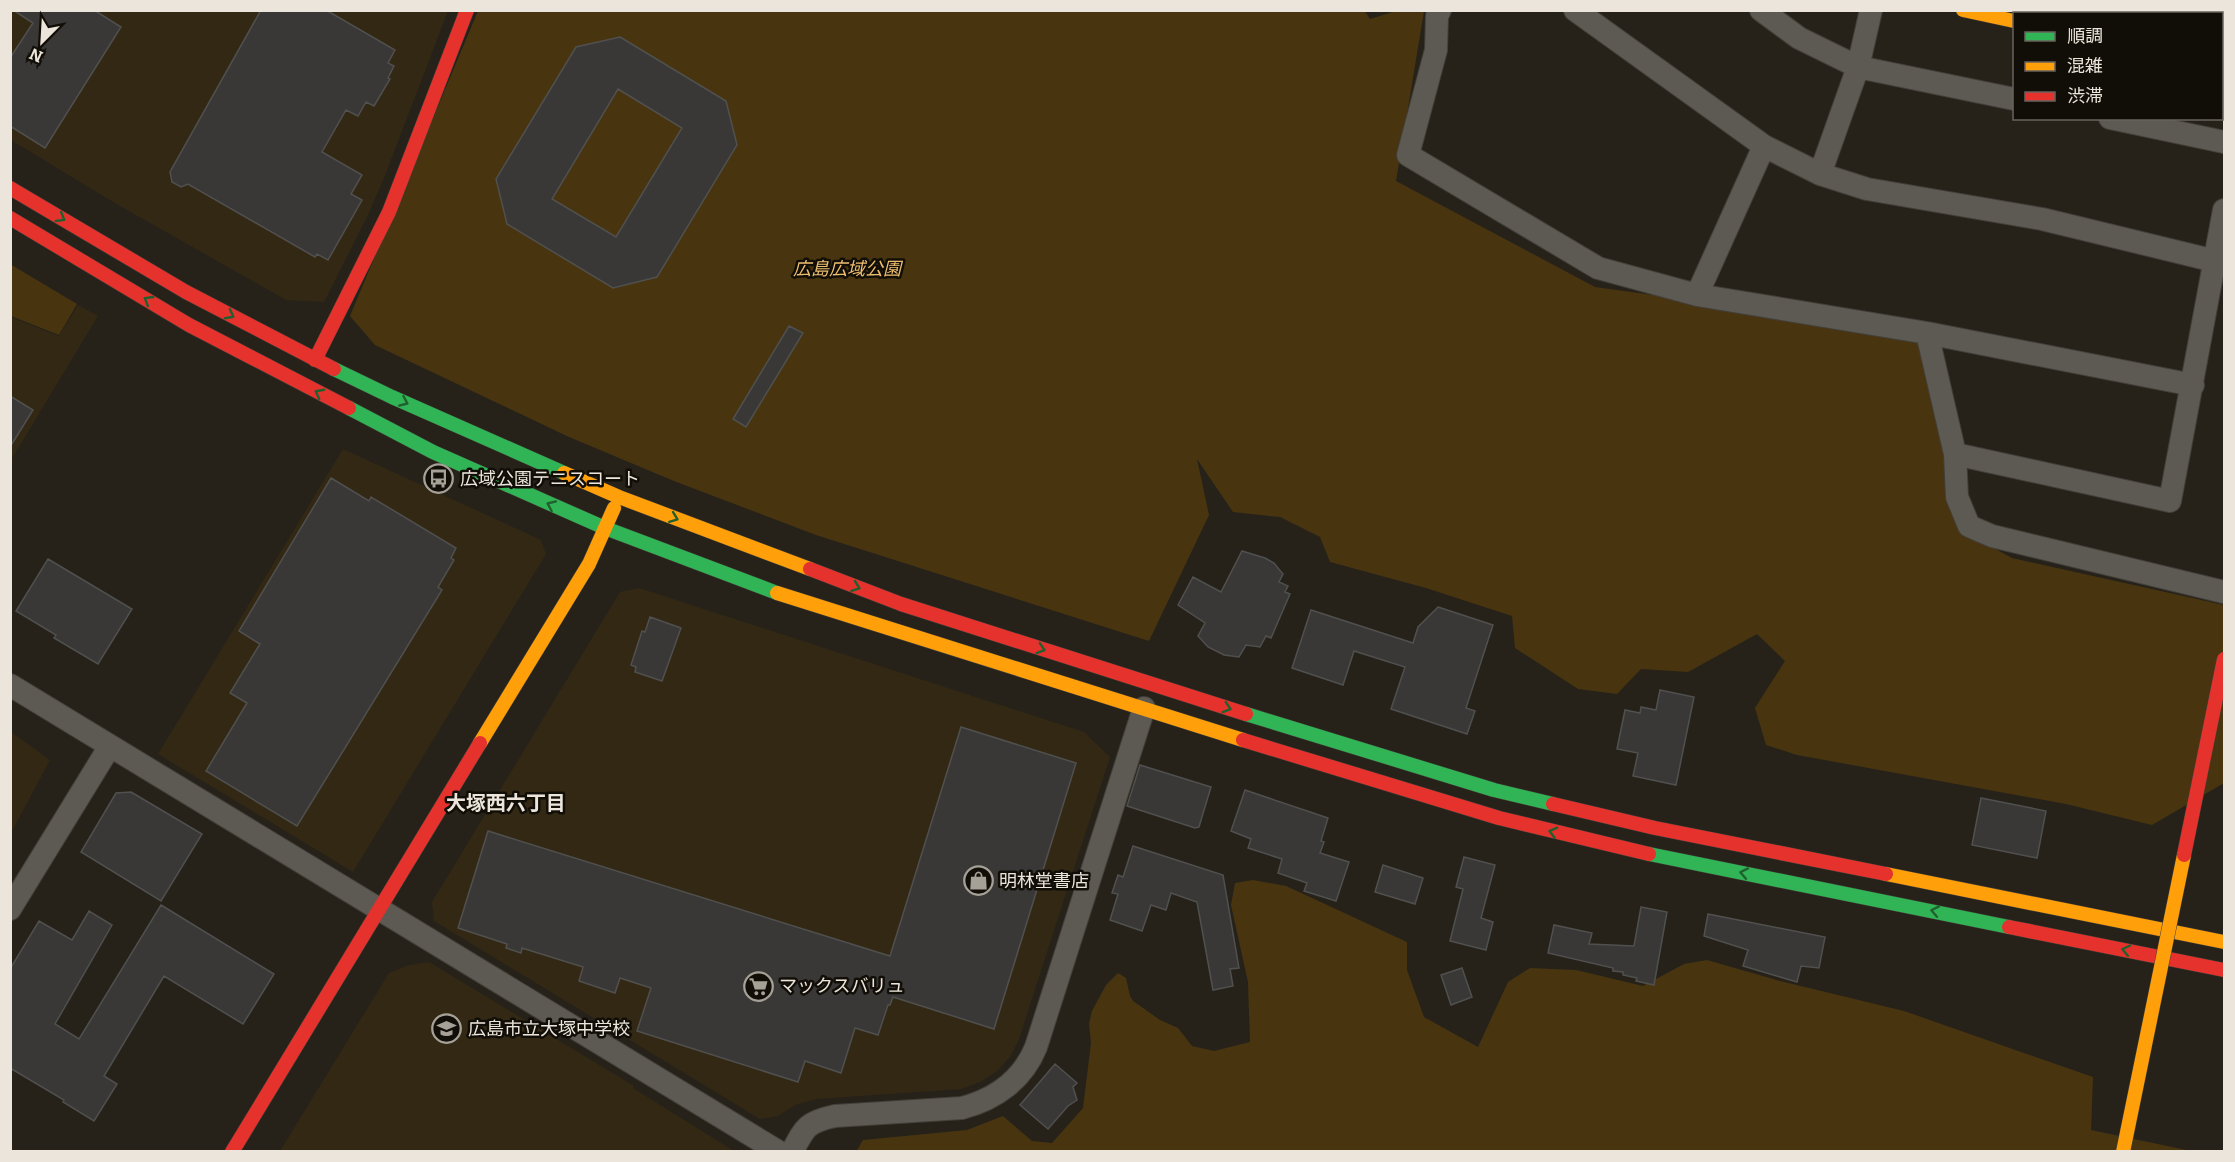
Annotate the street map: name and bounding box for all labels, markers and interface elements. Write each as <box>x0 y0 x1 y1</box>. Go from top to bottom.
north arrow <box>12 12 72 72</box>
legend <box>2013 12 2223 120</box>
text: 順調 <box>2067 25 2103 47</box>
text: N <box>27 44 46 66</box>
text: 混雑 <box>2067 55 2103 77</box>
text: 渋滞 <box>2067 85 2103 107</box>
one-way arrow <box>55 210 65 222</box>
park label: 広島広域公園 <box>793 258 904 280</box>
one-way arrow <box>144 296 154 308</box>
one-way arrow <box>224 308 234 319</box>
one-way arrow <box>315 389 325 400</box>
one-way arrow <box>398 395 409 407</box>
bus stop icon: 広域公園テニスコート <box>423 463 455 495</box>
place label: 広域公園テニスコート <box>460 468 640 490</box>
one-way arrow <box>547 500 558 512</box>
one-way arrow <box>667 511 678 523</box>
one-way arrow <box>850 580 861 593</box>
one-way arrow <box>1035 641 1046 654</box>
one-way arrow <box>1221 701 1232 713</box>
district label: 大塚西六丁目 <box>446 791 566 815</box>
one-way arrow <box>1548 826 1558 839</box>
shop icon: 明林堂書店 <box>962 865 994 897</box>
one-way arrow <box>1739 867 1749 880</box>
place label: 明林堂書店 <box>999 870 1089 892</box>
one-way arrow <box>1930 905 1940 918</box>
one-way arrow <box>2121 944 2131 957</box>
supermarket icon: マックスバリュ <box>742 970 774 1002</box>
place label: マックスバリュ <box>779 975 904 997</box>
school or university icon: 広島市立大塚中学校 <box>431 1013 463 1045</box>
place label: 広島市立大塚中学校 <box>468 1018 630 1040</box>

